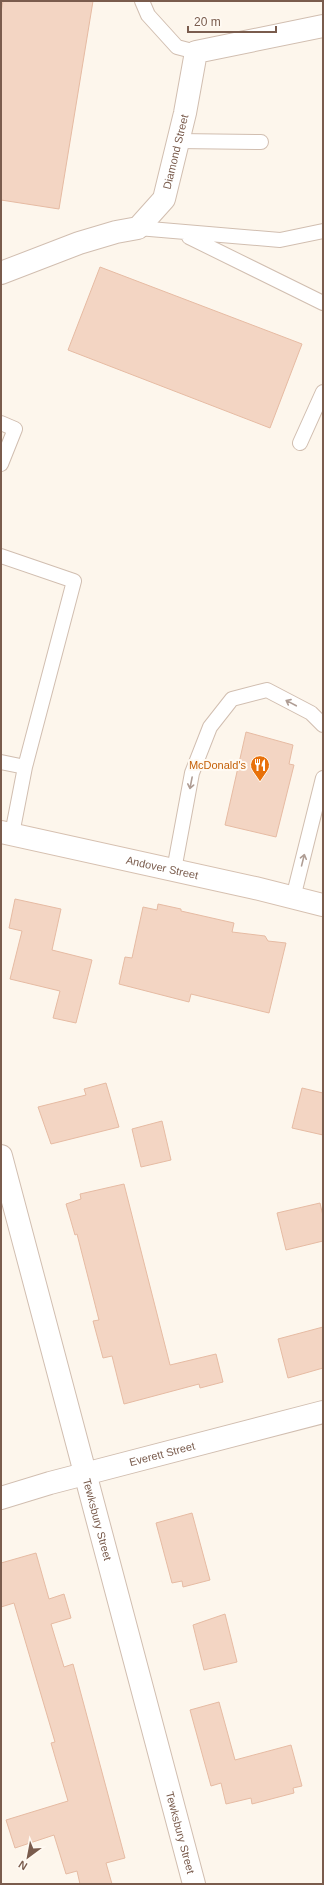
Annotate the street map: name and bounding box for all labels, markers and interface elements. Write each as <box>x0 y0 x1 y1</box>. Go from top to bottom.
scale bar <box>188 8 276 34</box>
text: 20 m <box>194 15 221 29</box>
street label: Diamond Street <box>161 113 190 190</box>
one-way arrow <box>285 699 297 707</box>
restaurant icon: McDonald's <box>249 754 271 782</box>
place label: McDonald's <box>189 759 246 771</box>
one-way arrow <box>186 776 194 789</box>
street label: Andover Street <box>125 854 199 881</box>
one-way arrow <box>299 854 307 867</box>
street label: Everett Street <box>128 1440 196 1468</box>
street label: Tewksbury Street <box>81 1477 114 1562</box>
street label: Tewksbury Street <box>164 1790 197 1875</box>
north arrow <box>8 1837 48 1877</box>
text: N <box>16 1858 29 1873</box>

